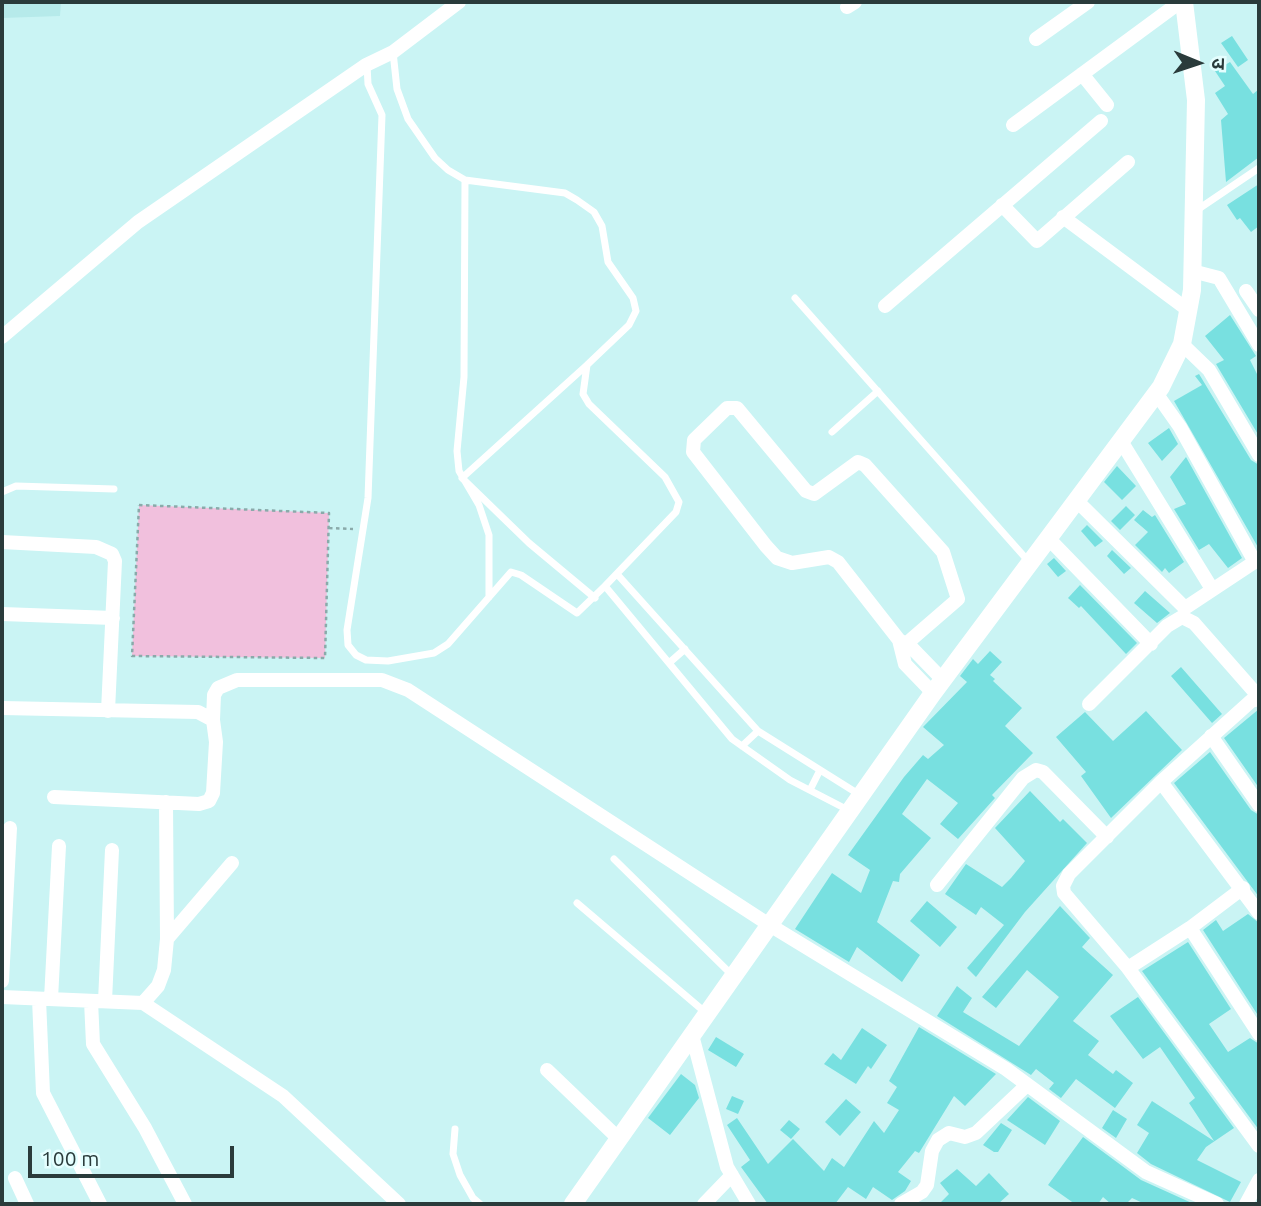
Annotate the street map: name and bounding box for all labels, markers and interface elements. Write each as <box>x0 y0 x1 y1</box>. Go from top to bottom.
north arrow <box>1163 28 1233 98</box>
text: उ <box>1208 58 1230 70</box>
scale bar <box>32 1132 238 1176</box>
text: 100 m <box>41 1146 99 1170</box>

